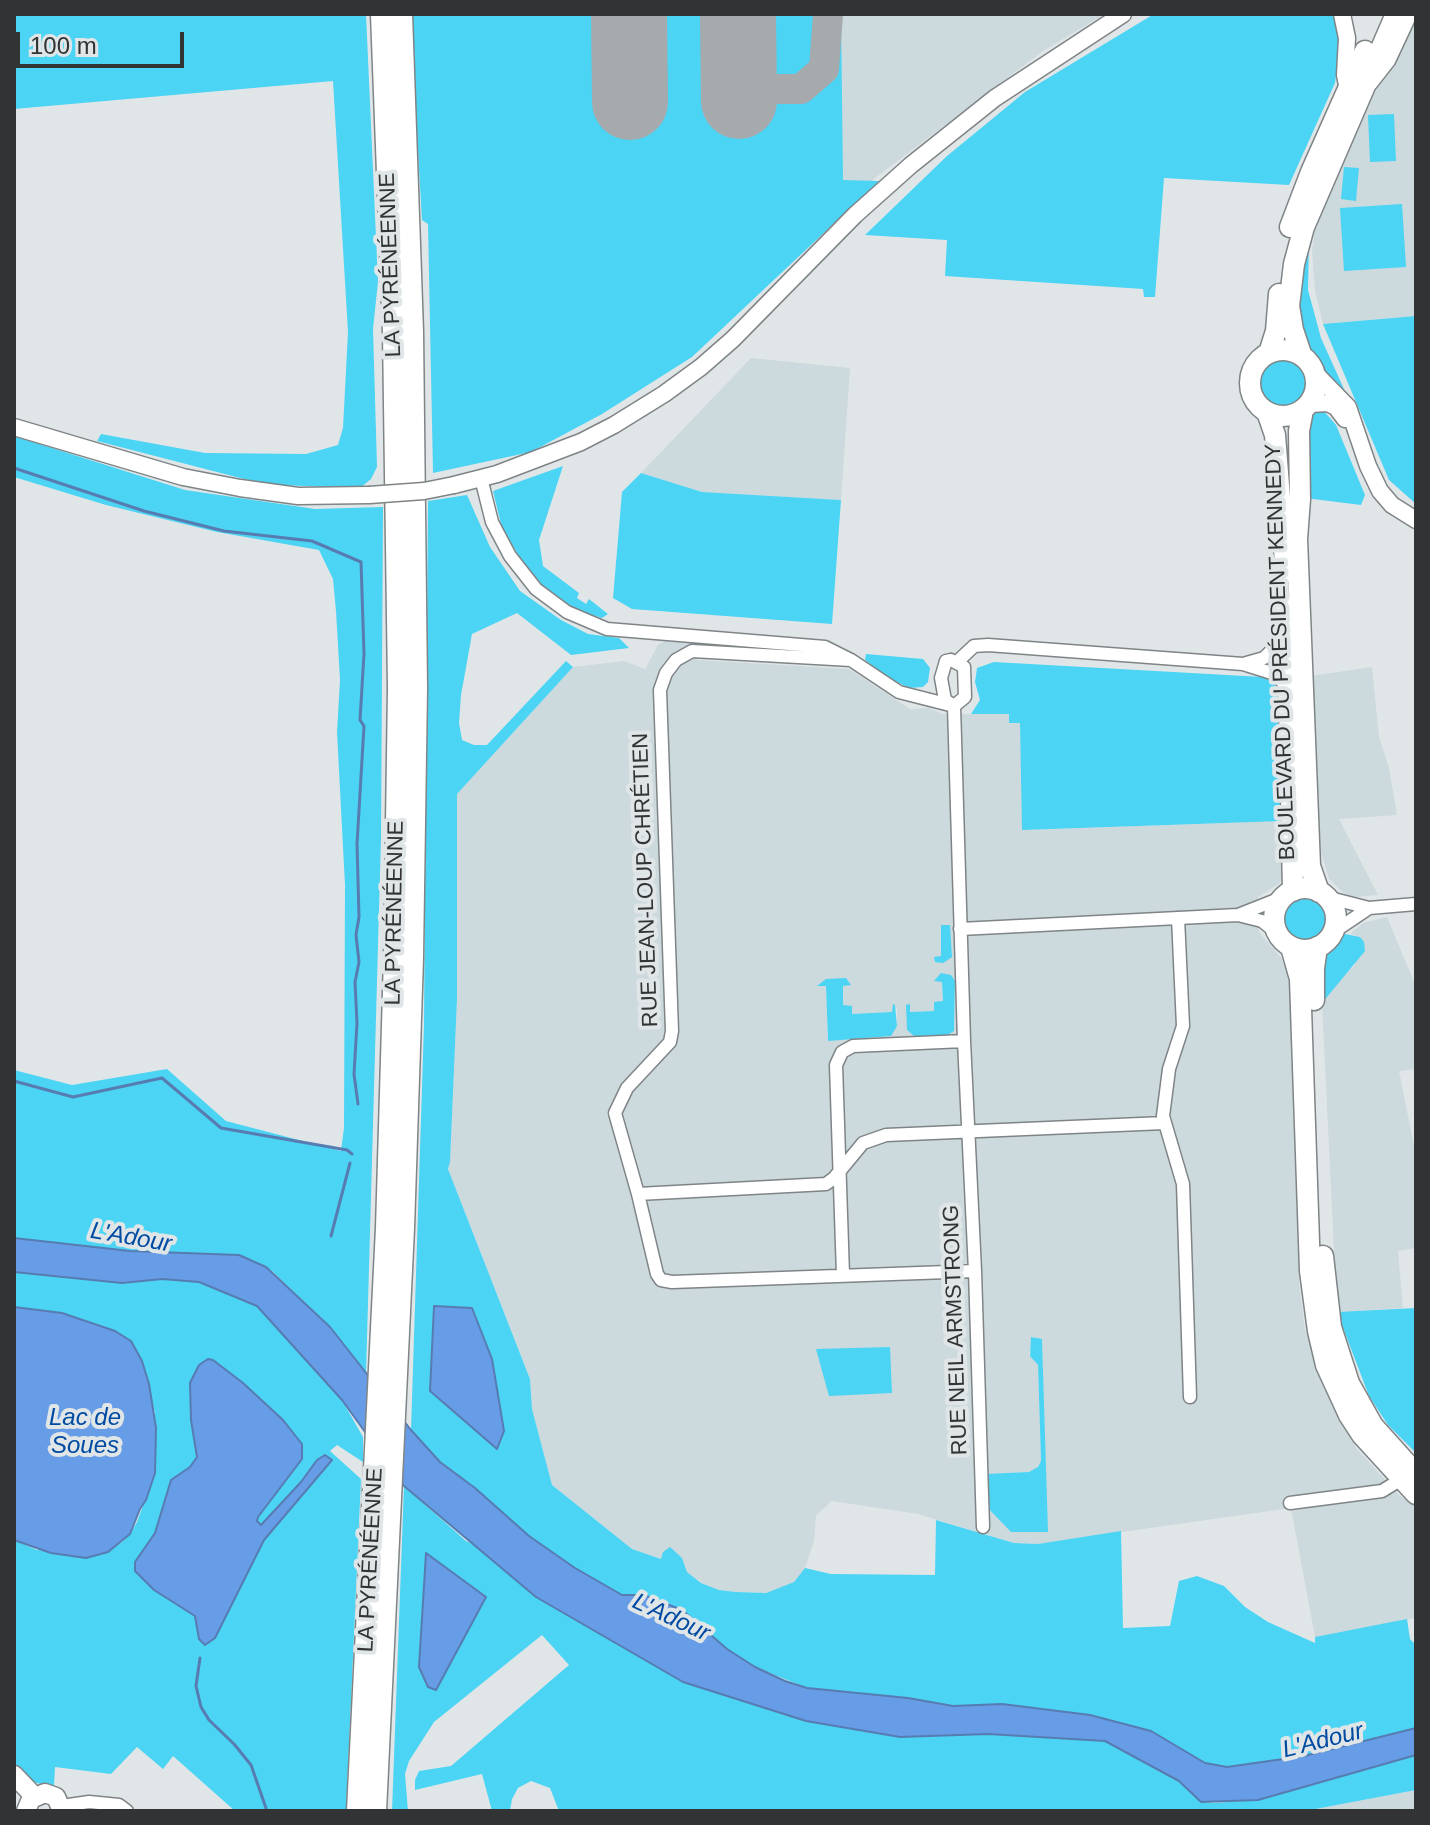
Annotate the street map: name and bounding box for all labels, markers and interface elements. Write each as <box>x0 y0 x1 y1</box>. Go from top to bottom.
scale bar <box>20 16 188 66</box>
text: 100 m <box>30 32 97 59</box>
street label: LA PYRÉNÉENNE <box>375 172 407 358</box>
street label: BOULEVARD DU PRÉSIDENT KENNEDY <box>1261 443 1301 861</box>
street label: RUE JEAN-LOUP CHRÉTIEN <box>628 732 664 1028</box>
street label: LA PYRÉNÉENNE <box>380 820 410 1006</box>
street label: RUE NEIL ARMSTRONG <box>938 1204 974 1456</box>
water label: L'Adour <box>88 1217 174 1259</box>
water label: Lac de Soues <box>49 1404 121 1460</box>
street label: LA PYRÉNÉENNE <box>353 1467 389 1653</box>
water label: L'Adour <box>628 1588 714 1648</box>
water label: L'Adour <box>1280 1717 1366 1765</box>

